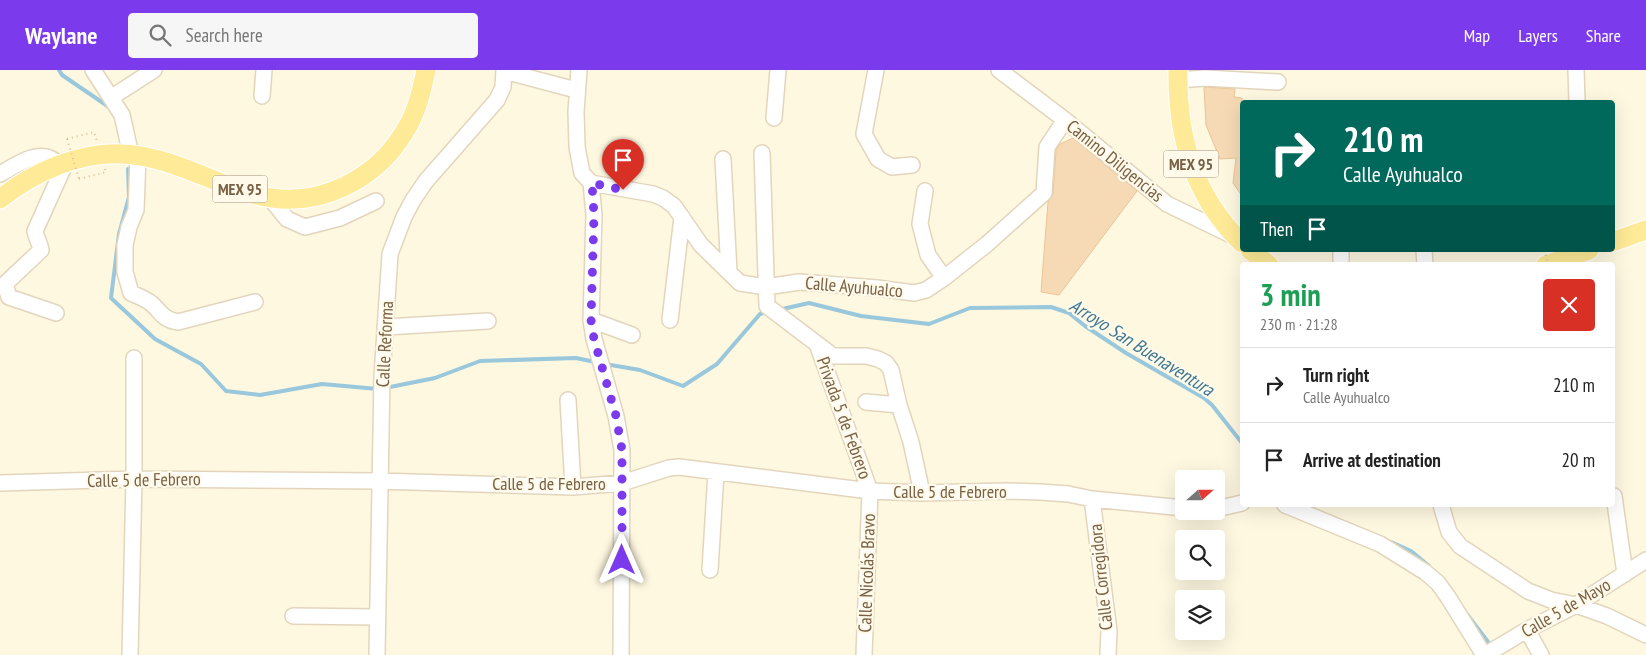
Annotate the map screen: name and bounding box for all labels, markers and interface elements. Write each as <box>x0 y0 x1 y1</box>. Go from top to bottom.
search box <box>128 13 478 58</box>
text: Waylane <box>25 20 98 51</box>
icon: search <box>146 21 174 49</box>
text: Search here <box>186 23 263 47</box>
text: Map <box>1464 24 1490 47</box>
text: Layers <box>1518 24 1558 47</box>
text: Share <box>1586 24 1621 47</box>
street label: Camino Diligencias <box>1062 114 1169 207</box>
text: 210 m <box>1343 116 1424 162</box>
icon: right <box>1260 120 1325 185</box>
pin <box>602 139 644 190</box>
icon: arrive <box>609 146 637 174</box>
road number: MEX 95 <box>1164 150 1218 178</box>
text: Calle Ayuhualco <box>1343 160 1463 188</box>
road number: MEX 95 <box>212 176 268 202</box>
icon: arrive <box>1303 215 1331 243</box>
text: Then <box>1260 217 1293 241</box>
street label: Calle Ayuhualco <box>804 271 904 302</box>
text: 3 min <box>1260 275 1321 314</box>
button: close <box>1543 279 1595 331</box>
water label: Arroyo San Buenaventura <box>1065 293 1220 402</box>
street label: Calle Reforma <box>371 300 398 388</box>
text: 230 m · 21:28 <box>1260 314 1338 334</box>
street label: Privada 5 de Febrero <box>812 354 877 482</box>
text: Turn right <box>1303 363 1369 387</box>
icon: right <box>1260 371 1288 399</box>
text: 210 m <box>1553 373 1595 397</box>
text: Calle Ayuhualco <box>1303 387 1390 407</box>
icon: arrive <box>1260 446 1288 474</box>
text: Arrive at destination <box>1303 448 1441 472</box>
text: 20 m <box>1562 448 1595 472</box>
street label: Calle 5 de Febrero <box>87 467 201 492</box>
north arrow <box>1175 470 1225 520</box>
map controls <box>1175 470 1225 640</box>
street label: Calle 5 de Febrero <box>492 472 606 495</box>
street label: Calle 5 de Febrero <box>893 480 1007 503</box>
street label: Calle Nicolás Bravo <box>853 513 880 633</box>
street label: Calle Corregidora <box>1083 523 1118 631</box>
button: search <box>1175 530 1225 580</box>
position arrow <box>595 533 647 585</box>
street label: Calle 5 de Mayo <box>1517 573 1615 642</box>
button: layers <box>1175 590 1225 640</box>

